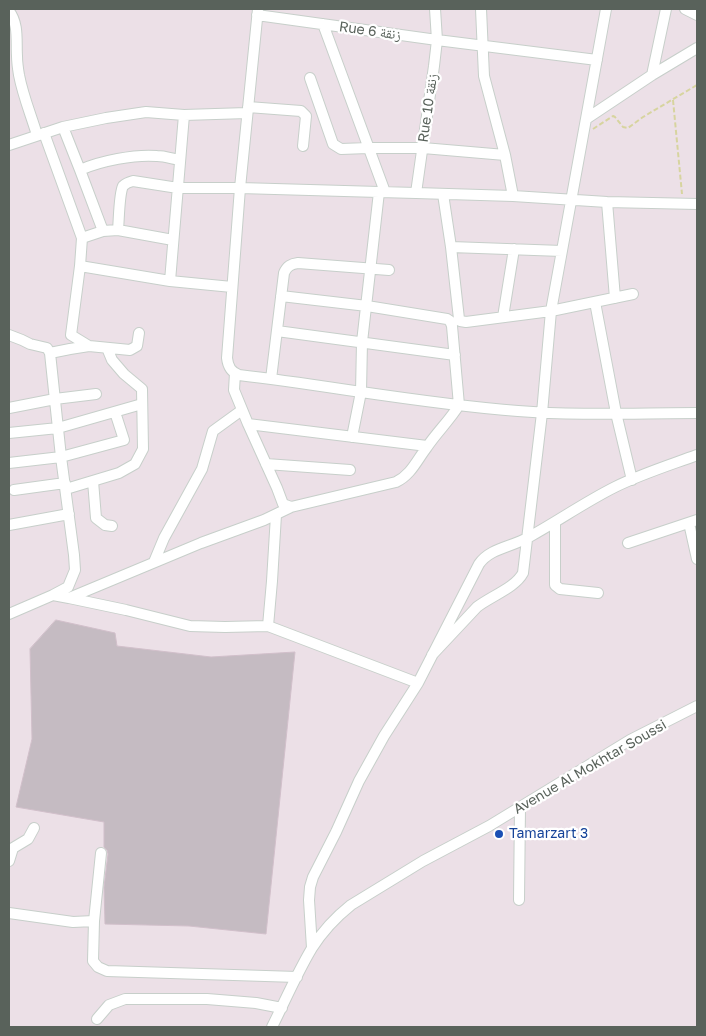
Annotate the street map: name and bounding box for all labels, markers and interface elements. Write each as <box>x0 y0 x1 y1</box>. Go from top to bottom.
street label: Rue 6 زنقة <box>338 18 402 44</box>
street label: Rue 10 زنقة <box>415 73 441 143</box>
street label: Avenue Al Mokhtar Soussi <box>511 716 669 818</box>
place label: Tamarzart 3 <box>509 826 588 842</box>
marker: Tamarzart 3 <box>493 828 505 840</box>

